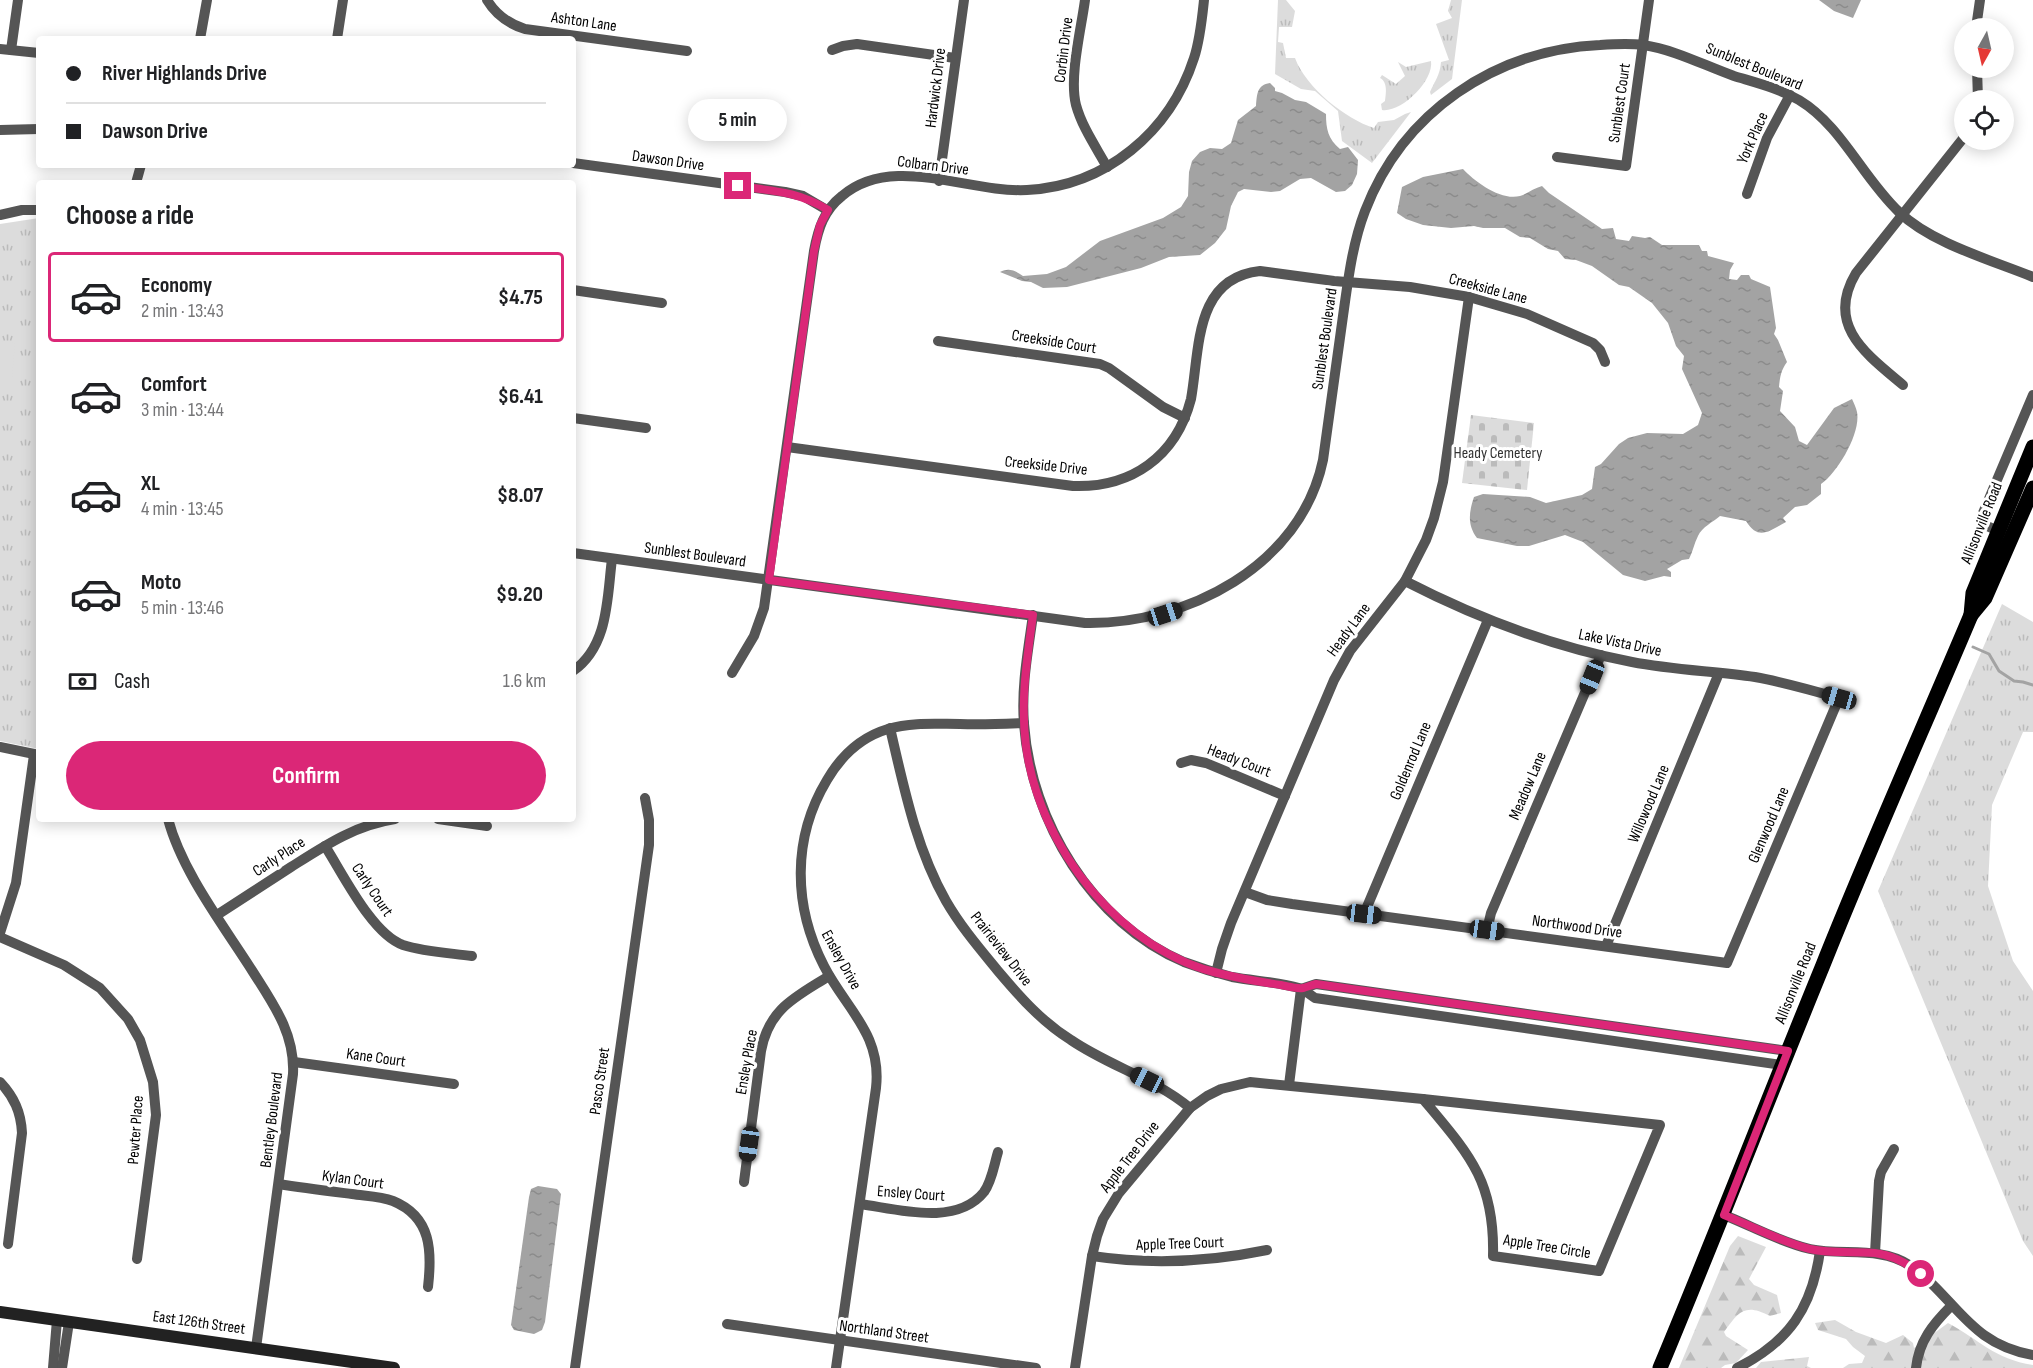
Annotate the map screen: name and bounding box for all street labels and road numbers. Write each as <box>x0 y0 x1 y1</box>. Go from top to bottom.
street label: Ashton Lane <box>549 8 618 36</box>
street label: Corbin Drive <box>1051 16 1077 84</box>
street label: Sunblest Boulevard <box>1703 39 1805 95</box>
street label: Hardwick Drive <box>922 47 950 129</box>
street label: Sunblest Court <box>1605 62 1635 144</box>
street label: York Place <box>1733 109 1773 167</box>
street label: Dawson Drive <box>631 147 705 175</box>
street label: Colbarn Drive <box>896 152 970 180</box>
street label: Creekside Lane <box>1447 269 1529 309</box>
street label: Sunblest Boulevard <box>1308 287 1342 391</box>
street label: Creekside Court <box>1010 326 1098 358</box>
street label: Creekside Drive <box>1004 452 1088 480</box>
street label: Allisonville Road <box>1957 479 2007 567</box>
street label: Sunblest Boulevard <box>643 538 747 572</box>
street label: Heady Lane <box>1323 600 1375 660</box>
street label: Lake Vista Drive <box>1577 625 1663 661</box>
street label: Goldenrod Lane <box>1386 719 1436 803</box>
street label: Heady Court <box>1204 740 1274 782</box>
street label: Meadow Lane <box>1505 749 1551 823</box>
street label: Willowood Lane <box>1624 762 1674 846</box>
street label: Glenwood Lane <box>1744 784 1794 866</box>
street label: Carly Place <box>249 833 309 881</box>
street label: Carly Court <box>347 860 397 921</box>
street label: Prairieview Drive <box>966 908 1036 990</box>
street label: Northwood Drive <box>1531 911 1623 943</box>
street label: Ensley Drive <box>817 927 865 993</box>
street label: Allisonville Road <box>1771 939 1821 1027</box>
street label: Ensley Place <box>732 1028 762 1096</box>
street label: Kane Court <box>345 1044 407 1072</box>
street label: Pasco Street <box>586 1046 614 1116</box>
street label: Bentley Boulevard <box>257 1071 287 1169</box>
street label: Pewter Place <box>124 1095 148 1165</box>
street label: Apple Tree Drive <box>1096 1118 1164 1197</box>
street label: Kylan Court <box>321 1166 385 1194</box>
street label: Ensley Court <box>877 1182 946 1206</box>
street label: Apple Tree Circle <box>1501 1231 1592 1263</box>
street label: Apple Tree Court <box>1135 1233 1224 1255</box>
street label: East 126th Street <box>152 1307 247 1339</box>
street label: Northland Street <box>838 1316 930 1348</box>

